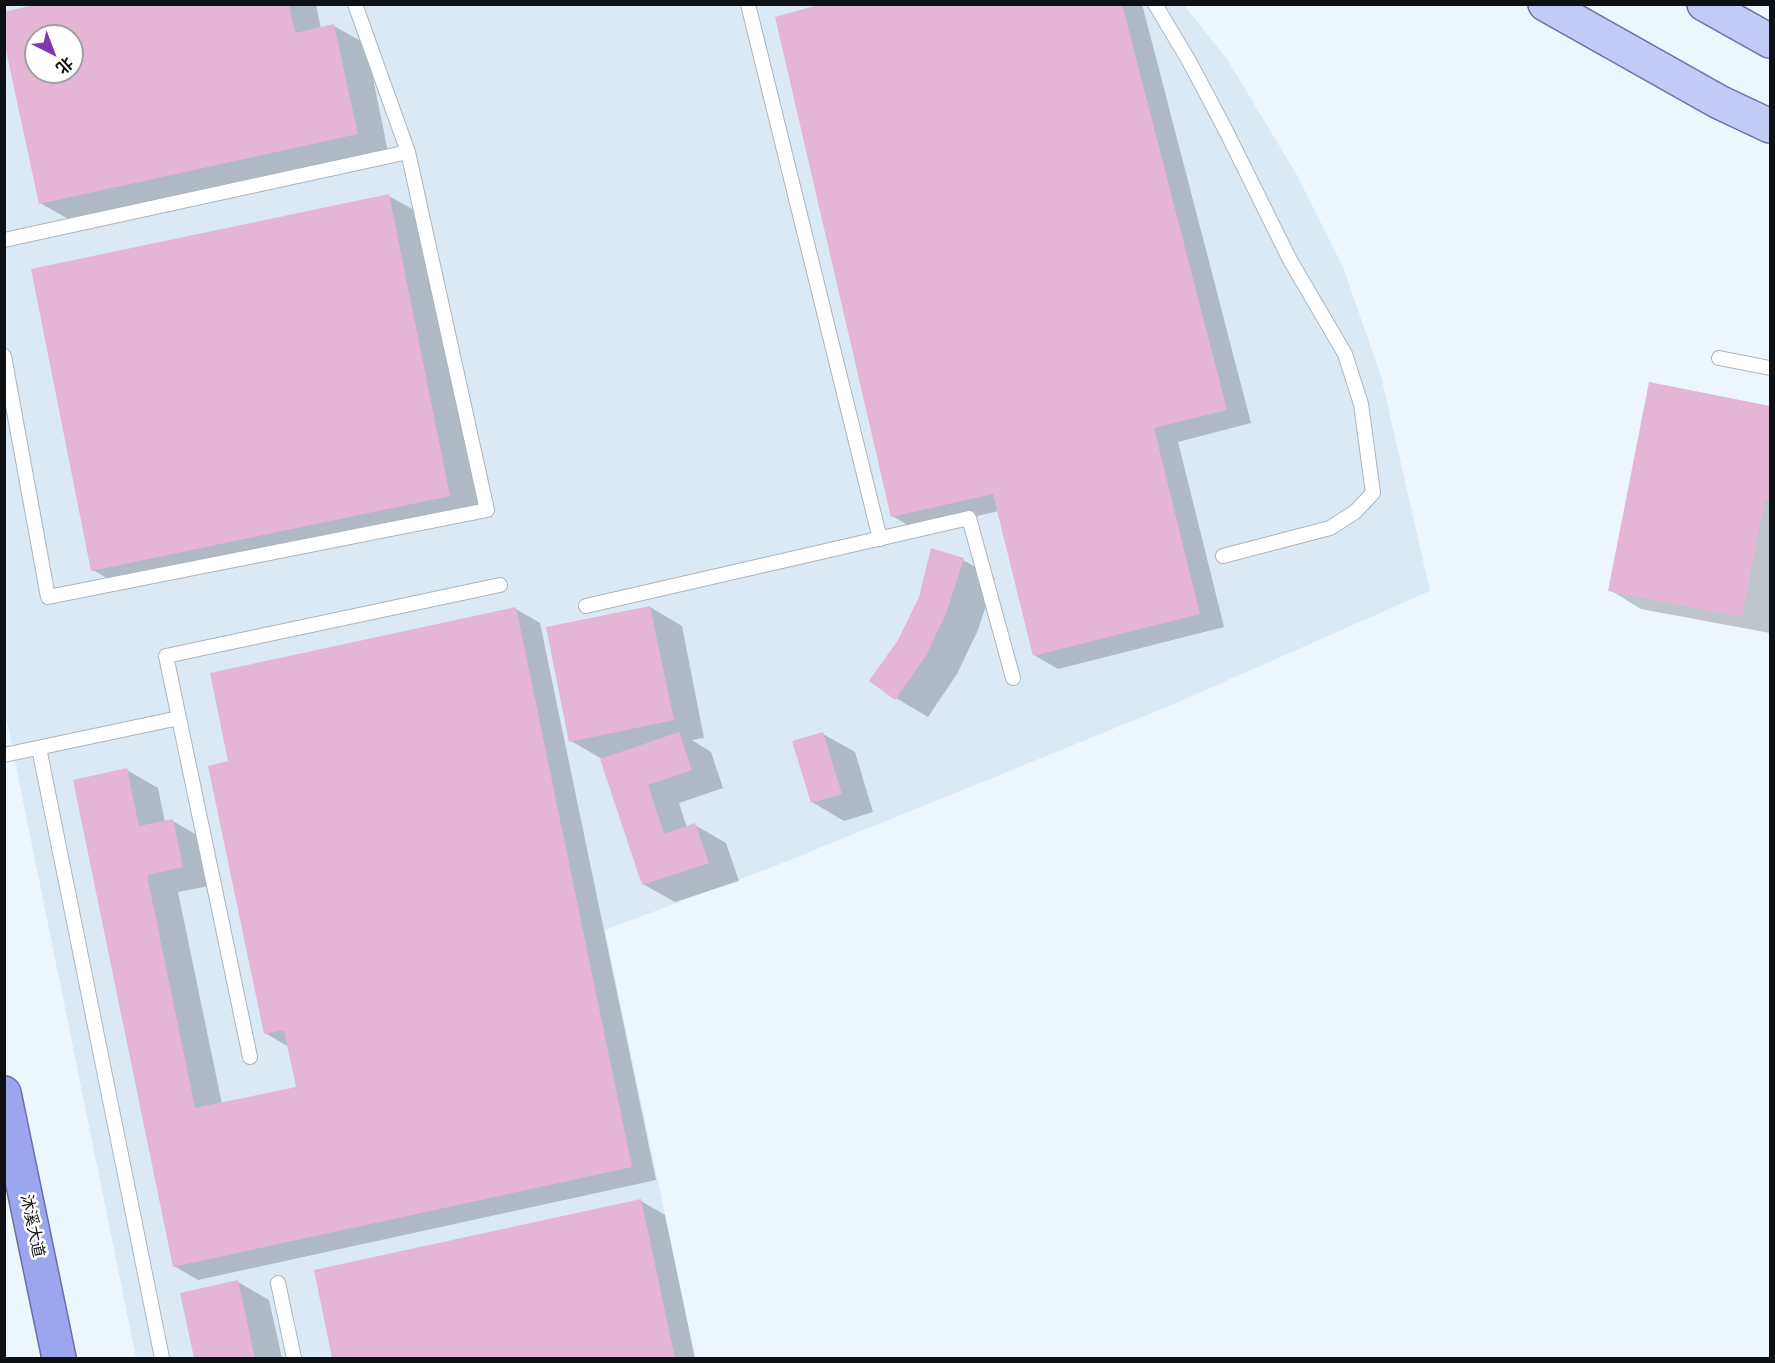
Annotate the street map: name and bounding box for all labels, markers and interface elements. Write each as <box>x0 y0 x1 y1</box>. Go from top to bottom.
north arrow <box>24 24 84 84</box>
text: 北 <box>51 52 78 79</box>
street label: 沐溪大道 <box>16 1193 48 1259</box>

